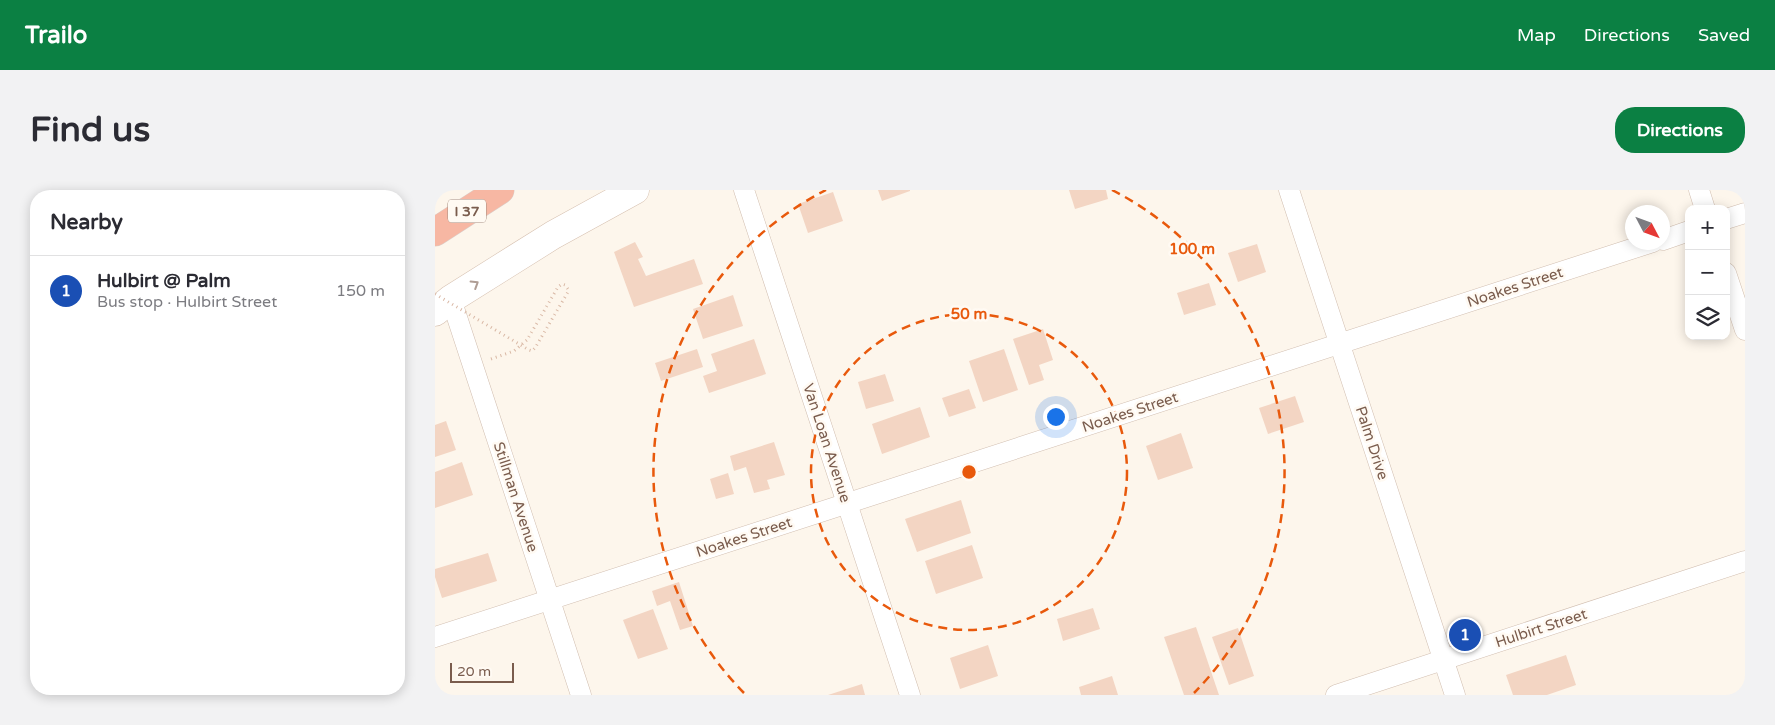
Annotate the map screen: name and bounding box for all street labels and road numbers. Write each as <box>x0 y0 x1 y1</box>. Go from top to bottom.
road number: I 37 <box>448 200 486 222</box>
street label: Noakes Street <box>1465 263 1566 311</box>
street label: Van Loan Avenue <box>799 381 855 505</box>
street label: Noakes Street <box>1080 388 1181 436</box>
street label: Palm Drive <box>1352 404 1392 482</box>
street label: Stillman Avenue <box>490 440 542 554</box>
street label: Noakes Street <box>694 513 795 561</box>
street label: Hulbirt Street <box>1493 605 1589 651</box>

